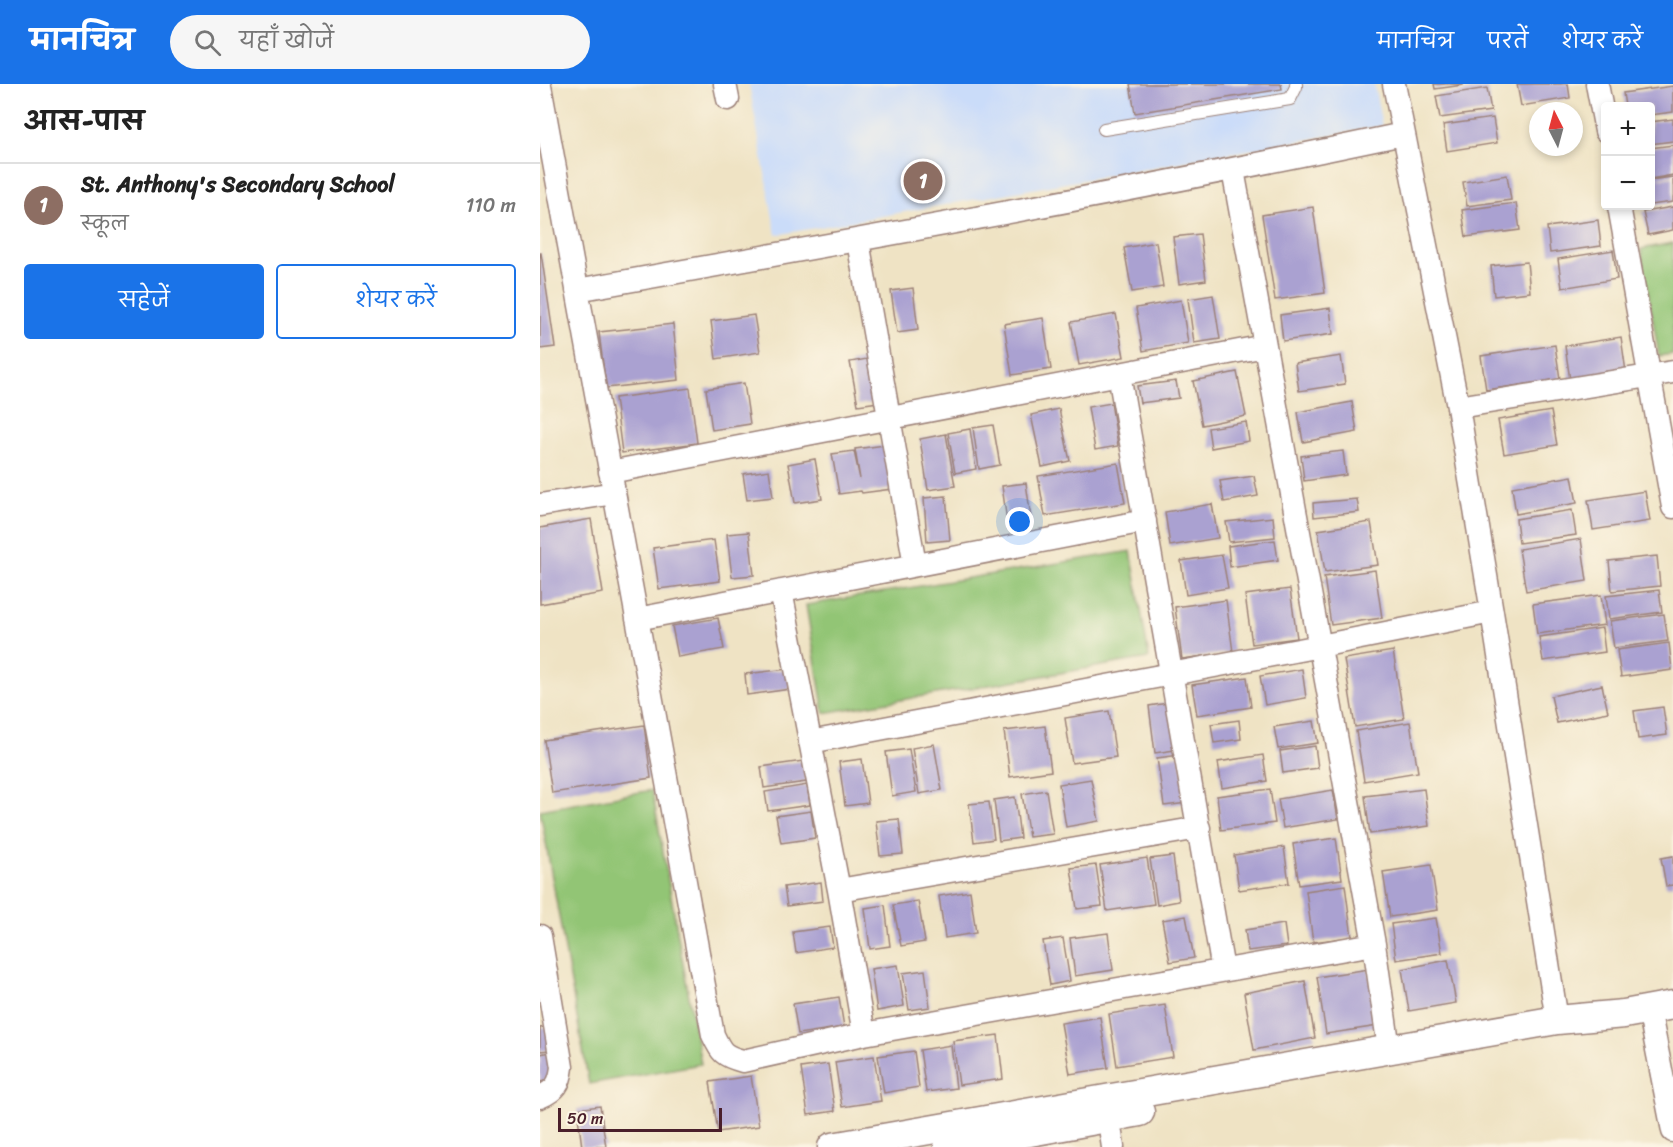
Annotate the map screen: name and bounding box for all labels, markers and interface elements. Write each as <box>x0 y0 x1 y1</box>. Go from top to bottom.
search box <box>170 15 590 69</box>
text: मानचित्र <box>30 16 134 65</box>
text: यहाँ खोजें <box>239 21 334 60</box>
text: मानचित्र <box>1377 22 1454 60</box>
text: परतें <box>1487 22 1528 60</box>
text: शेयर करें <box>1561 22 1643 60</box>
icon: search <box>191 26 224 59</box>
text: आस-पास <box>24 98 144 144</box>
north arrow <box>1529 102 1583 156</box>
map controls <box>1601 102 1655 210</box>
button: + <box>1601 102 1655 156</box>
button: − <box>1601 156 1655 210</box>
pin: 1 <box>904 158 943 204</box>
text: St. Anthony's Secondary School <box>81 165 395 204</box>
text: 1 <box>39 188 48 223</box>
text: 110 m <box>466 188 516 223</box>
text: स्कूल <box>81 206 129 241</box>
button: सहेजें <box>24 264 264 339</box>
button: शेयर करें <box>276 264 516 339</box>
your location <box>1005 507 1034 536</box>
text: 50 m <box>567 1104 603 1133</box>
scale bar <box>558 1105 722 1132</box>

